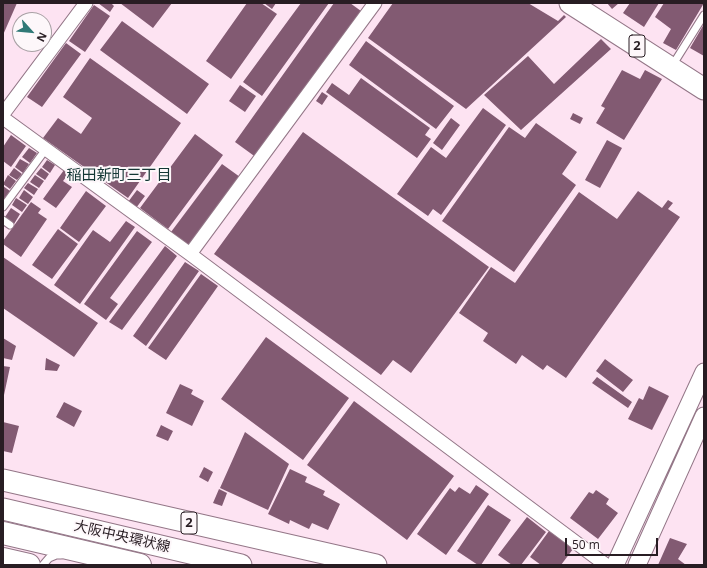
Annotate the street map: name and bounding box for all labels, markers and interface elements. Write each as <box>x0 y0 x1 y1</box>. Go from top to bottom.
north arrow <box>12 12 52 52</box>
text: N <box>34 30 51 45</box>
road number: 2 <box>629 35 645 57</box>
district label: 稲田新町三丁目 <box>67 167 171 185</box>
road number: 2 <box>181 512 197 534</box>
street label: 大阪中央環状線 <box>72 518 172 556</box>
scale bar <box>567 530 660 556</box>
text: 50 m <box>572 536 600 553</box>

